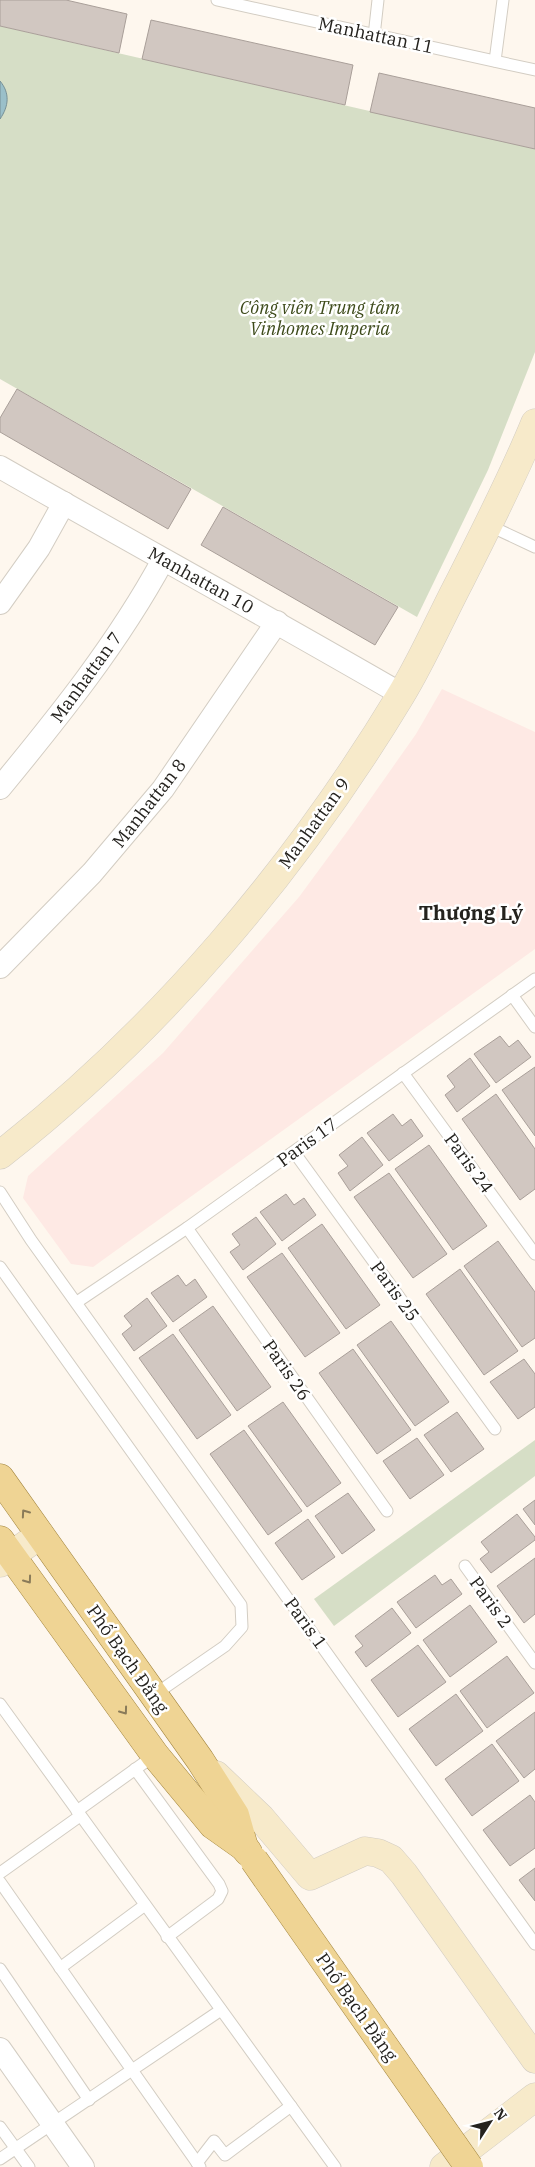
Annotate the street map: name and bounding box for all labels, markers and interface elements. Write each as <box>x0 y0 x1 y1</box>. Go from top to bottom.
street label: Manhattan 11 <box>316 12 436 58</box>
park label: Công viên Trung tâm Vinhomes Imperia <box>240 296 400 340</box>
street label: Manhattan 10 <box>144 541 258 619</box>
street label: Manhattan 7 <box>45 627 127 727</box>
street label: Manhattan 8 <box>107 754 191 852</box>
street label: Manhattan 9 <box>273 773 355 873</box>
district label: Thượng Lý <box>419 899 524 926</box>
street label: Paris 17 <box>272 1112 342 1172</box>
street label: Paris 24 <box>439 1128 499 1198</box>
street label: Paris 25 <box>365 1256 425 1326</box>
street label: Paris 26 <box>258 1335 316 1405</box>
one-way arrow <box>22 1510 30 1519</box>
street label: Paris 2 <box>465 1572 517 1632</box>
one-way arrow <box>22 1574 31 1584</box>
street label: Paris 1 <box>280 1593 332 1653</box>
street label: Phố Bạch Đằng <box>82 1600 174 1718</box>
one-way arrow <box>118 1705 126 1714</box>
street label: Phố Bạch Đằng <box>311 1948 403 2066</box>
north arrow <box>465 2097 515 2147</box>
text: N <box>490 2105 511 2124</box>

